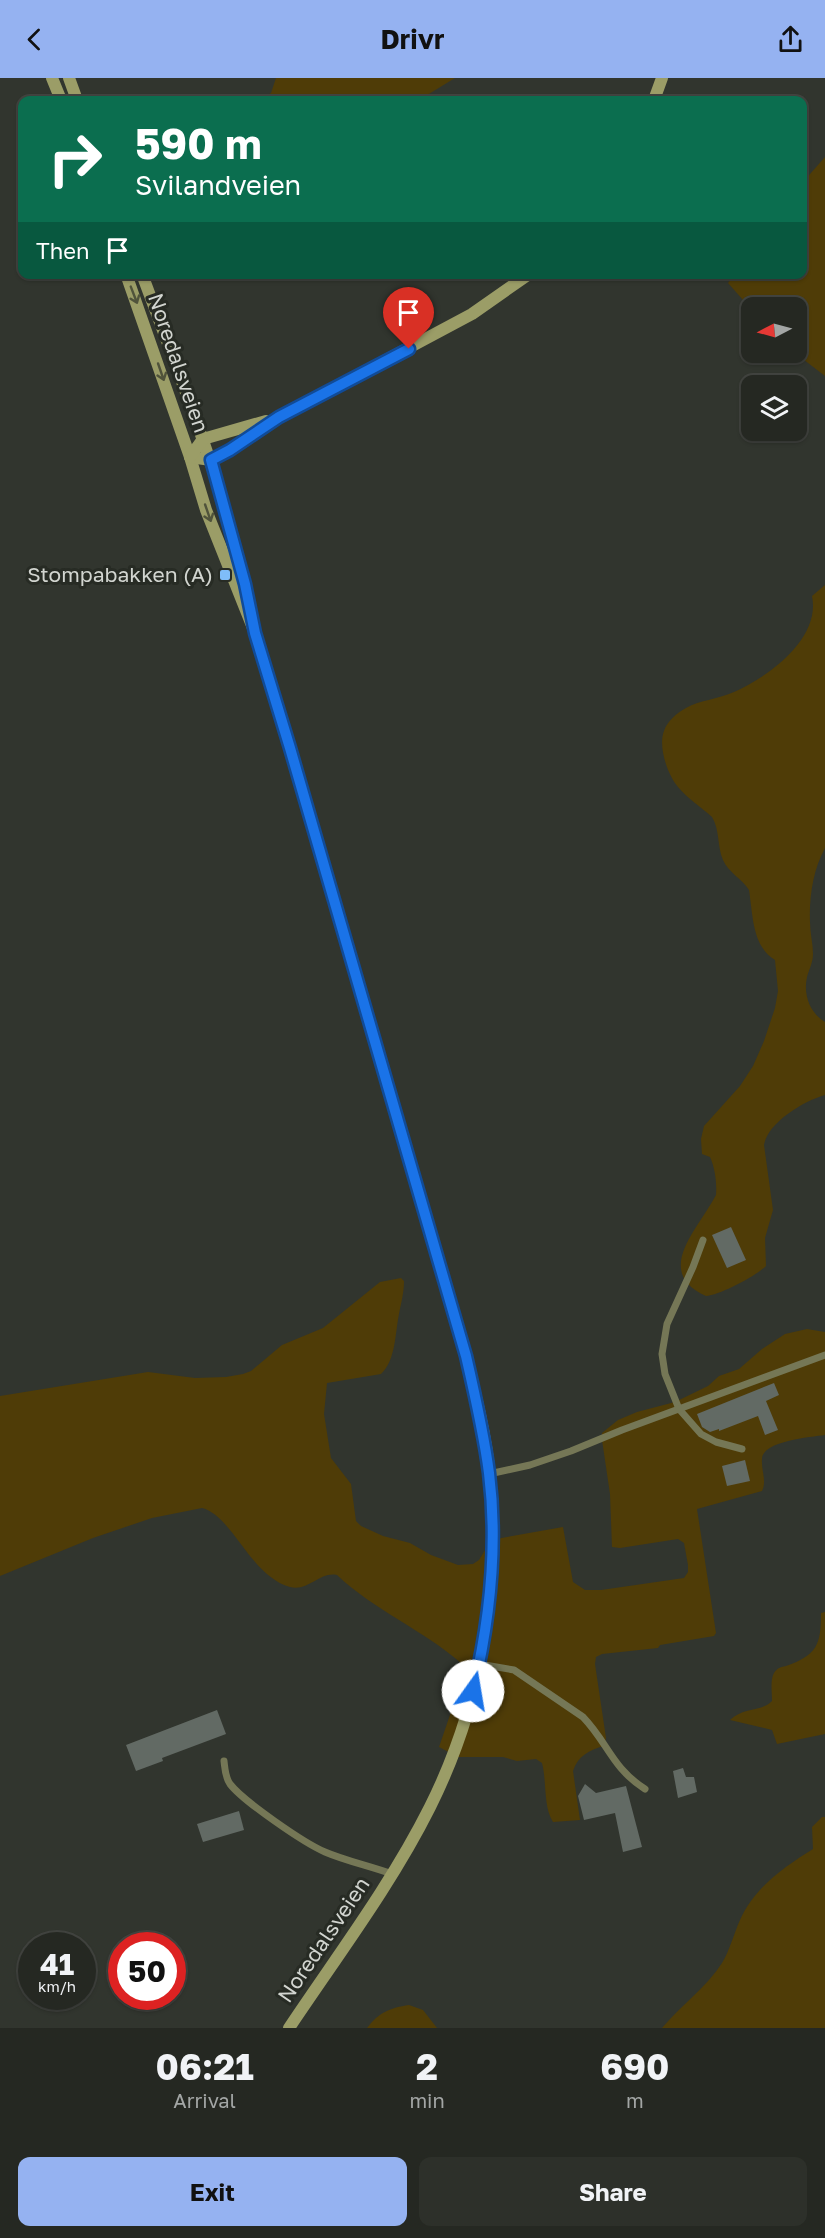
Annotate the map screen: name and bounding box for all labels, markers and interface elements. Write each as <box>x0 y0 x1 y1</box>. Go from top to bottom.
icon: back <box>18 23 51 56</box>
text: Drivr <box>381 23 444 55</box>
icon: share <box>774 23 807 56</box>
text: 590 m <box>135 118 262 168</box>
icon: right <box>36 120 114 198</box>
text: Svilandveien <box>135 169 301 201</box>
icon: arrive <box>101 234 134 267</box>
text: Then <box>36 237 89 264</box>
one-way arrow <box>129 286 140 304</box>
pin <box>383 287 434 349</box>
street label: Noredalsveien <box>143 290 215 436</box>
icon: arrive <box>392 296 425 329</box>
north arrow <box>741 297 807 363</box>
map controls <box>741 297 807 441</box>
one-way arrow <box>156 362 167 381</box>
button: layers <box>741 375 807 441</box>
one-way arrow <box>203 503 214 521</box>
place label: Stompabakken (A) <box>27 561 213 587</box>
marker: Stompabakken (A) <box>218 568 232 582</box>
position arrow <box>441 1659 505 1723</box>
street label: Noredalsveien <box>272 1872 375 2007</box>
speed limit sign: 50 <box>108 1932 186 2010</box>
text: 41 <box>40 1946 74 1982</box>
text: km/h <box>38 1977 76 1995</box>
text: 06:21 <box>156 2045 254 2088</box>
text: 2 <box>416 2045 438 2088</box>
text: 690 <box>600 2045 669 2088</box>
text: Arrival <box>173 2088 236 2112</box>
text: min <box>409 2088 445 2112</box>
text: m <box>626 2088 644 2112</box>
button: Exit <box>18 2157 407 2226</box>
button: Share <box>419 2157 807 2226</box>

